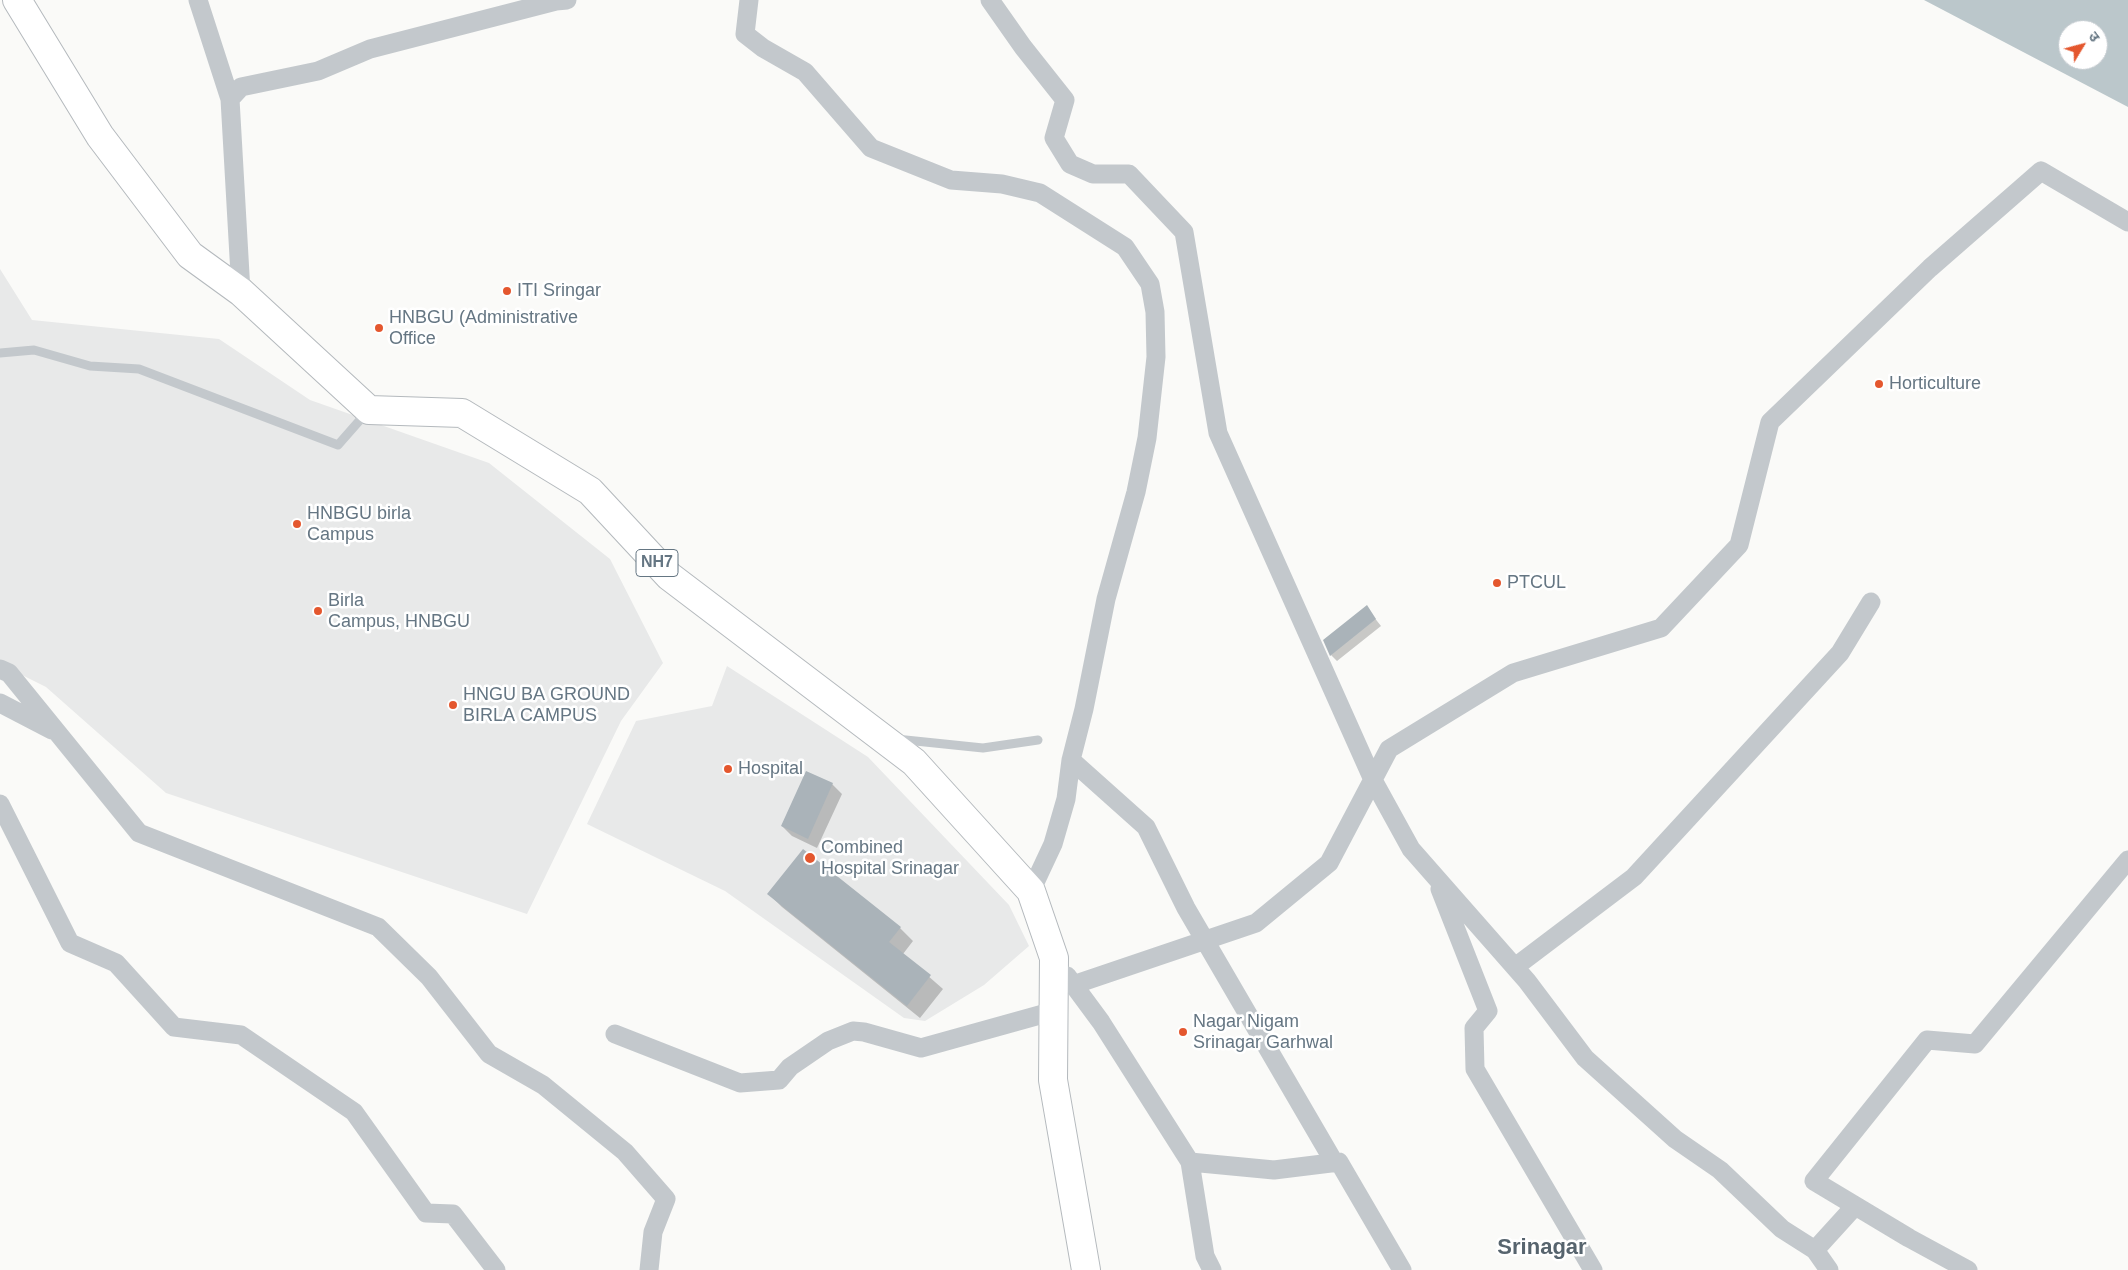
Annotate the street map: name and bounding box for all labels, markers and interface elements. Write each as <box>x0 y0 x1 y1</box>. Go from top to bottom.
north arrow <box>2058 20 2108 70</box>
text: उ <box>2085 28 2103 45</box>
place label: ITI Sringar <box>517 280 601 302</box>
marker: ITI Sringar <box>501 285 513 297</box>
place label: HNBGU (Administrative Office <box>389 307 578 350</box>
marker: HNBGU (Administrative Office <box>373 322 385 334</box>
place label: Horticulture <box>1889 373 1981 395</box>
marker: Horticulture <box>1873 378 1885 390</box>
place label: HNBGU birla Campus <box>307 503 411 546</box>
marker: HNBGU birla Campus <box>291 518 303 530</box>
road number: NH7 <box>636 550 678 576</box>
place label: PTCUL <box>1507 572 1566 594</box>
marker: PTCUL <box>1491 577 1503 589</box>
place label: Birla Campus, HNBGU <box>328 590 470 632</box>
marker: Birla Campus, HNBGU <box>312 605 324 617</box>
place label: HNGU BA GROUND BIRLA CAMPUS <box>463 684 630 726</box>
marker: HNGU BA GROUND BIRLA CAMPUS <box>447 699 459 711</box>
place label: Hospital <box>738 758 803 780</box>
marker: Hospital <box>722 763 734 775</box>
place label: Combined Hospital Srinagar <box>821 837 959 880</box>
marker: Combined Hospital Srinagar <box>803 851 817 865</box>
place label: Nagar Nigam Srinagar Garhwal <box>1193 1011 1333 1054</box>
marker: Nagar Nigam Srinagar Garhwal <box>1177 1026 1189 1038</box>
district label: Srinagar <box>1497 1235 1587 1261</box>

